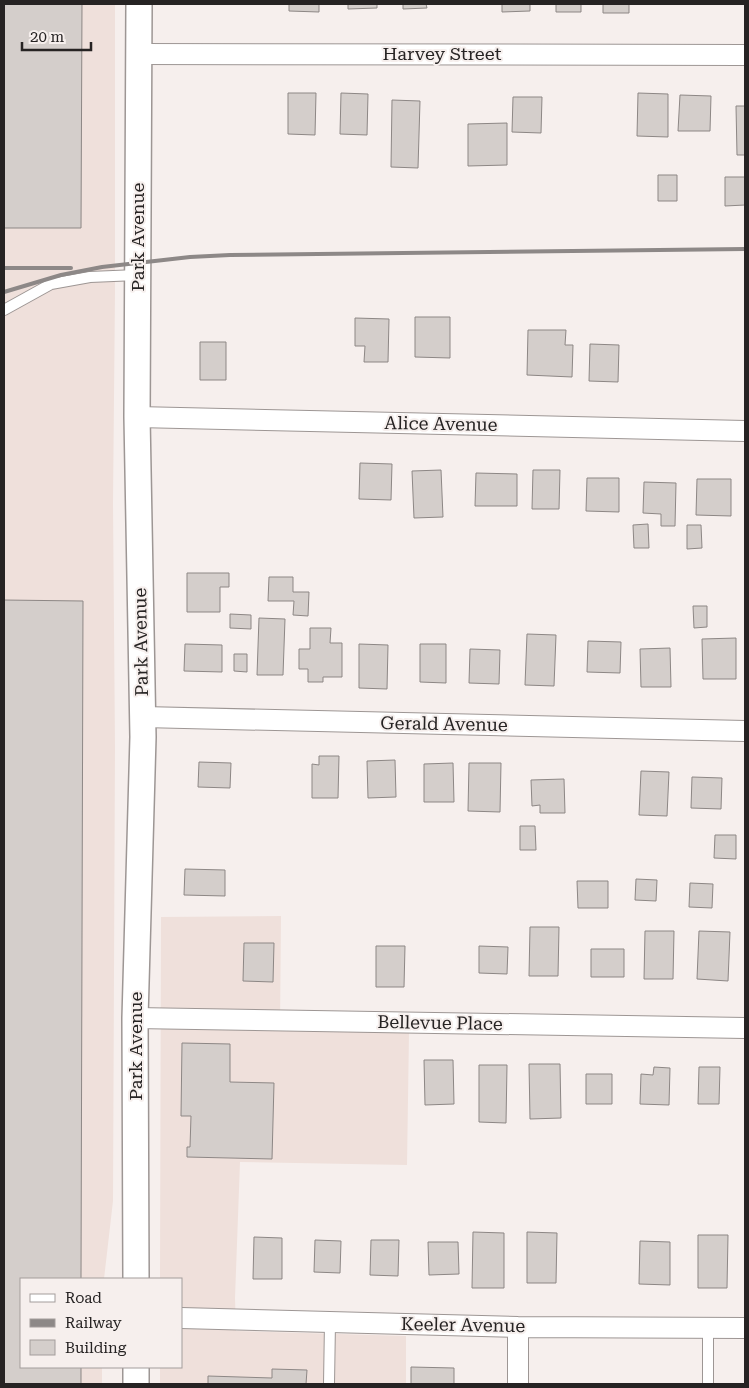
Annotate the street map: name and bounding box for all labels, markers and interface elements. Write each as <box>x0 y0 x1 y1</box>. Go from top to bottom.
scale bar <box>22 20 91 52</box>
text: 20 m <box>30 28 65 46</box>
street label: Harvey Street <box>383 43 502 64</box>
street label: Park Avenue <box>127 183 148 291</box>
street label: Alice Avenue <box>384 412 498 435</box>
street label: Park Avenue <box>129 587 152 697</box>
street label: Gerald Avenue <box>380 712 508 735</box>
street label: Park Avenue <box>125 992 146 1100</box>
street label: Bellevue Place <box>377 1011 503 1034</box>
legend <box>20 1278 182 1368</box>
text: Road <box>65 1289 102 1307</box>
street label: Keeler Avenue <box>401 1313 525 1336</box>
text: Railway <box>65 1314 122 1332</box>
text: Building <box>65 1339 127 1357</box>

